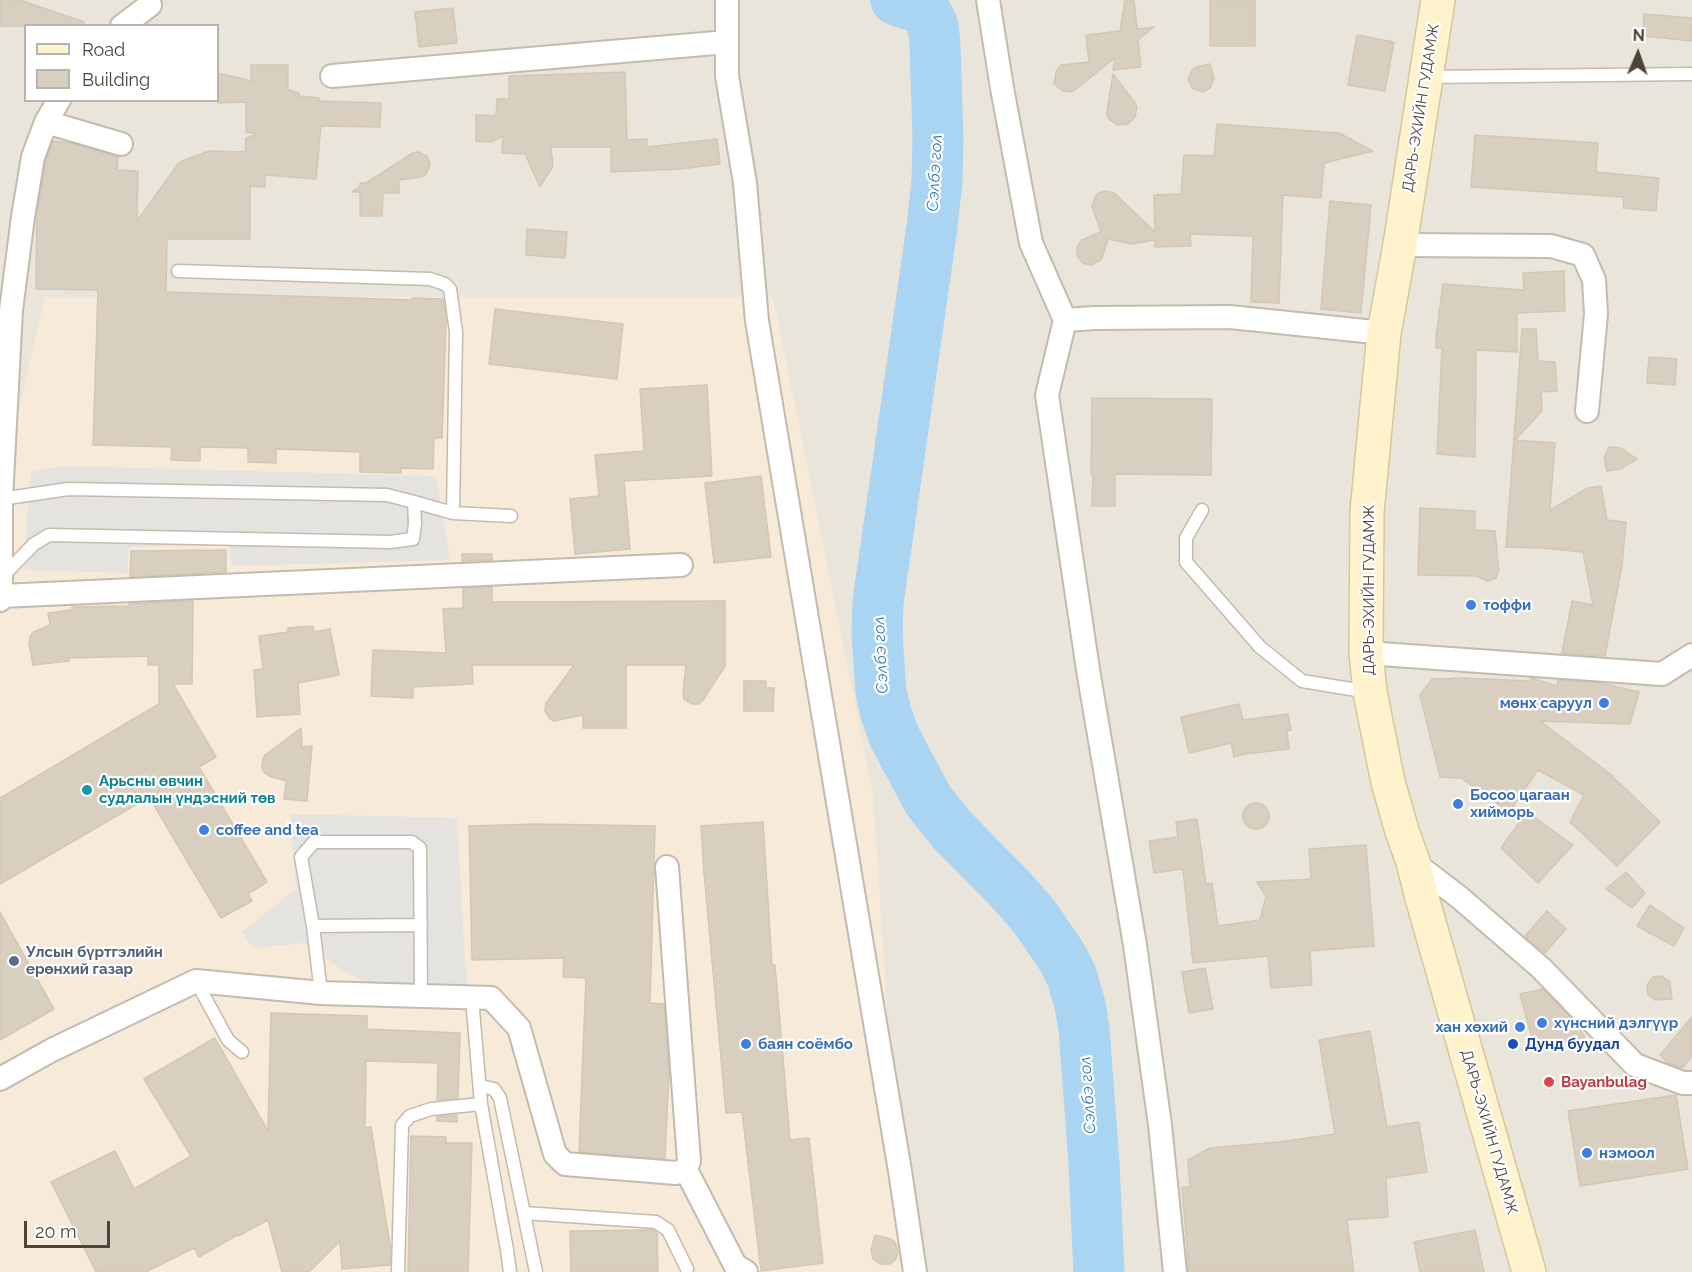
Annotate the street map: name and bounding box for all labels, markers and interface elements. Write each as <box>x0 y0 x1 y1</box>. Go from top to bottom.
street label: ДАРЬ-ЭХИЙН ГУДАМЖ <box>1399 22 1443 194</box>
legend <box>24 24 219 102</box>
north arrow <box>1608 24 1668 84</box>
text: N <box>1632 26 1645 45</box>
text: Road <box>82 39 125 60</box>
text: Building <box>82 69 150 90</box>
water label: Сэлбэ гол <box>923 134 947 212</box>
street label: ДАРЬ-ЭХИЙН ГУДАМЖ <box>1360 505 1378 675</box>
place label: тоффи <box>1483 596 1531 614</box>
marker: тоффи <box>1464 598 1478 612</box>
water label: Сэлбэ гол <box>869 616 893 694</box>
place label: мөнх саруул <box>1500 694 1592 712</box>
marker: мөнх саруул <box>1597 696 1611 710</box>
place label: Арьсны өвчин судлалын үндэсний төв <box>99 772 275 807</box>
marker: Арьсны өвчин судлалын үндэсний төв <box>80 783 94 797</box>
place label: Босоо цагаан хийморь <box>1470 786 1570 821</box>
marker: Босоо цагаан хийморь <box>1451 797 1465 811</box>
place label: coffee and tea <box>216 821 319 839</box>
marker: coffee and tea <box>197 823 211 837</box>
place label: Улсын бүртгэлийн ерөнхий газар <box>26 943 163 978</box>
marker: Улсын бүртгэлийн ерөнхий газар <box>7 954 21 968</box>
place label: хүнсний дэлгүүр <box>1554 1014 1678 1032</box>
marker: хүнсний дэлгүүр <box>1535 1016 1549 1030</box>
place label: хан хөхий <box>1435 1018 1508 1036</box>
marker: хан хөхий <box>1513 1020 1527 1034</box>
place label: баян соёмбо <box>758 1035 853 1053</box>
place label: Дунд буудал <box>1525 1035 1620 1053</box>
marker: баян соёмбо <box>739 1037 753 1051</box>
marker: Дунд буудал <box>1506 1037 1520 1051</box>
street label: ДАРЬ-ЭХИЙН ГУДАМЖ <box>1457 1048 1521 1216</box>
water label: Сэлбэ гол <box>1076 1056 1100 1134</box>
place label: Bayanbulag <box>1561 1073 1647 1091</box>
marker: Bayanbulag <box>1542 1075 1556 1089</box>
place label: нэмоол <box>1599 1144 1655 1162</box>
marker: нэмоол <box>1580 1146 1594 1160</box>
scale bar <box>27 1209 112 1247</box>
text: 20 m <box>35 1221 77 1242</box>

